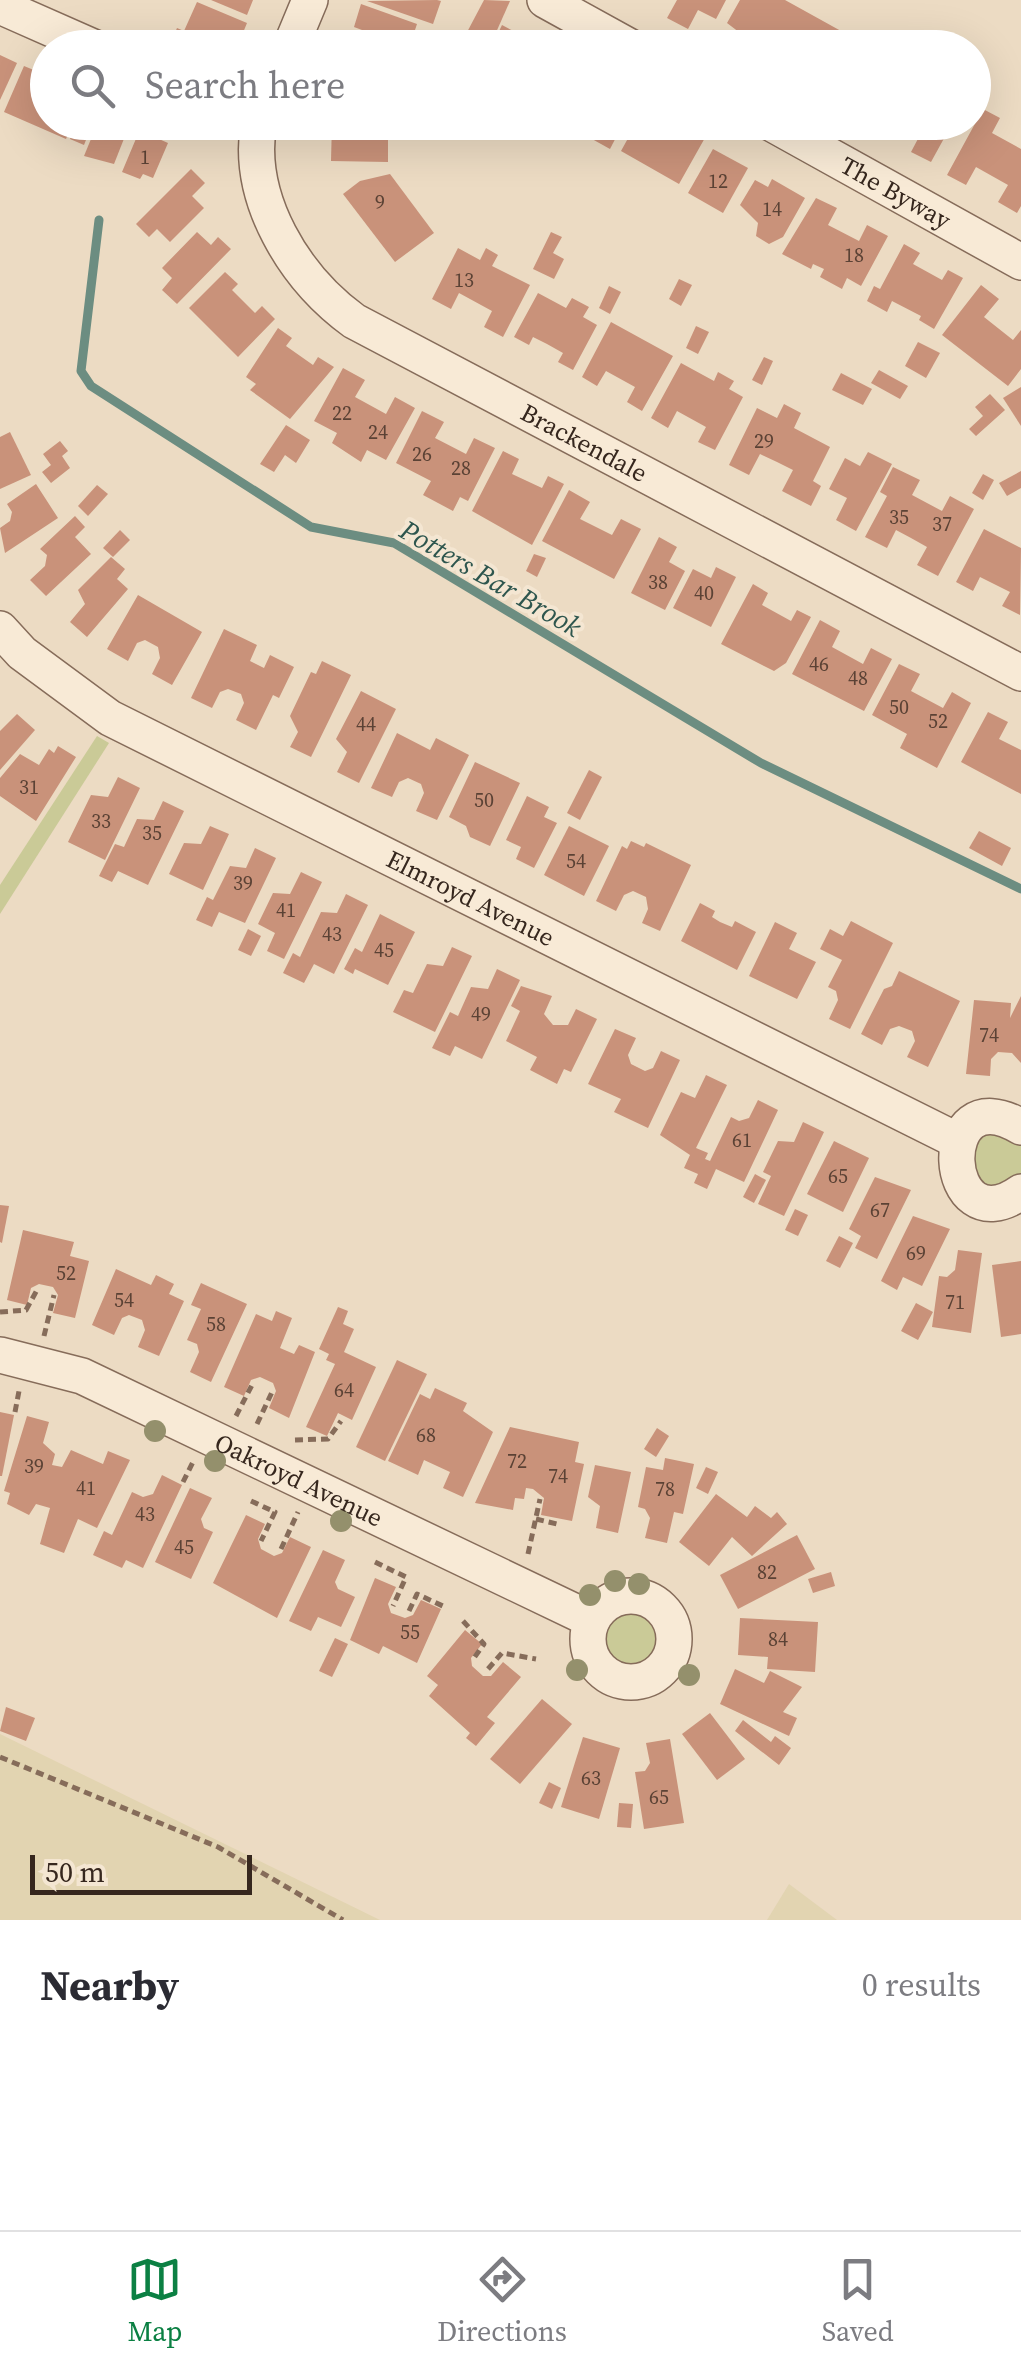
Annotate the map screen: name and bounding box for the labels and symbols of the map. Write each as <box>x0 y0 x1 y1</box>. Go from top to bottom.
house number: 1 <box>140 143 150 171</box>
street label: The Byway <box>834 148 957 237</box>
house number: 12 <box>708 167 728 195</box>
house number: 9 <box>375 188 385 216</box>
house number: 14 <box>762 195 782 223</box>
house number: 18 <box>844 241 864 269</box>
house number: 13 <box>454 266 474 294</box>
street label: Brackendale <box>515 395 654 490</box>
house number: 22 <box>332 399 352 427</box>
house number: 24 <box>368 418 388 446</box>
house number: 29 <box>754 427 774 455</box>
house number: 26 <box>412 440 432 468</box>
house number: 28 <box>451 454 471 482</box>
house number: 35 <box>889 503 909 531</box>
water label: Potters Bar Brook <box>392 510 589 646</box>
house number: 37 <box>932 510 952 538</box>
house number: 38 <box>648 568 668 596</box>
house number: 40 <box>694 579 714 607</box>
house number: 46 <box>809 650 829 678</box>
house number: 48 <box>848 664 868 692</box>
house number: 50 <box>889 693 909 721</box>
house number: 52 <box>928 707 948 735</box>
house number: 44 <box>356 710 376 738</box>
house number: 31 <box>19 773 39 801</box>
house number: 50 <box>474 786 494 814</box>
house number: 33 <box>91 807 111 835</box>
house number: 35 <box>142 819 162 847</box>
street label: Elmroyd Avenue <box>381 842 560 954</box>
house number: 54 <box>566 847 586 875</box>
house number: 39 <box>233 869 253 897</box>
house number: 41 <box>276 896 296 924</box>
house number: 43 <box>322 920 342 948</box>
house number: 45 <box>374 936 394 964</box>
house number: 49 <box>471 1000 491 1028</box>
house number: 74 <box>979 1021 999 1049</box>
house number: 61 <box>732 1126 752 1154</box>
house number: 65 <box>828 1162 848 1190</box>
house number: 67 <box>870 1196 890 1224</box>
house number: 69 <box>906 1239 926 1267</box>
house number: 52 <box>56 1259 76 1287</box>
house number: 54 <box>114 1286 134 1314</box>
house number: 71 <box>945 1288 965 1316</box>
house number: 58 <box>206 1310 226 1338</box>
house number: 64 <box>334 1376 354 1404</box>
house number: 68 <box>416 1421 436 1449</box>
street label: Oakroyd Avenue <box>209 1425 388 1534</box>
house number: 72 <box>507 1447 527 1475</box>
house number: 39 <box>24 1452 44 1480</box>
house number: 74 <box>548 1462 568 1490</box>
house number: 41 <box>76 1474 96 1502</box>
house number: 78 <box>655 1475 675 1503</box>
house number: 43 <box>135 1500 155 1528</box>
house number: 45 <box>174 1533 194 1561</box>
house number: 82 <box>757 1558 777 1586</box>
house number: 55 <box>400 1618 420 1646</box>
house number: 84 <box>768 1625 788 1653</box>
house number: 63 <box>581 1764 601 1792</box>
house number: 65 <box>649 1783 669 1811</box>
scale bar <box>30 1850 252 1894</box>

